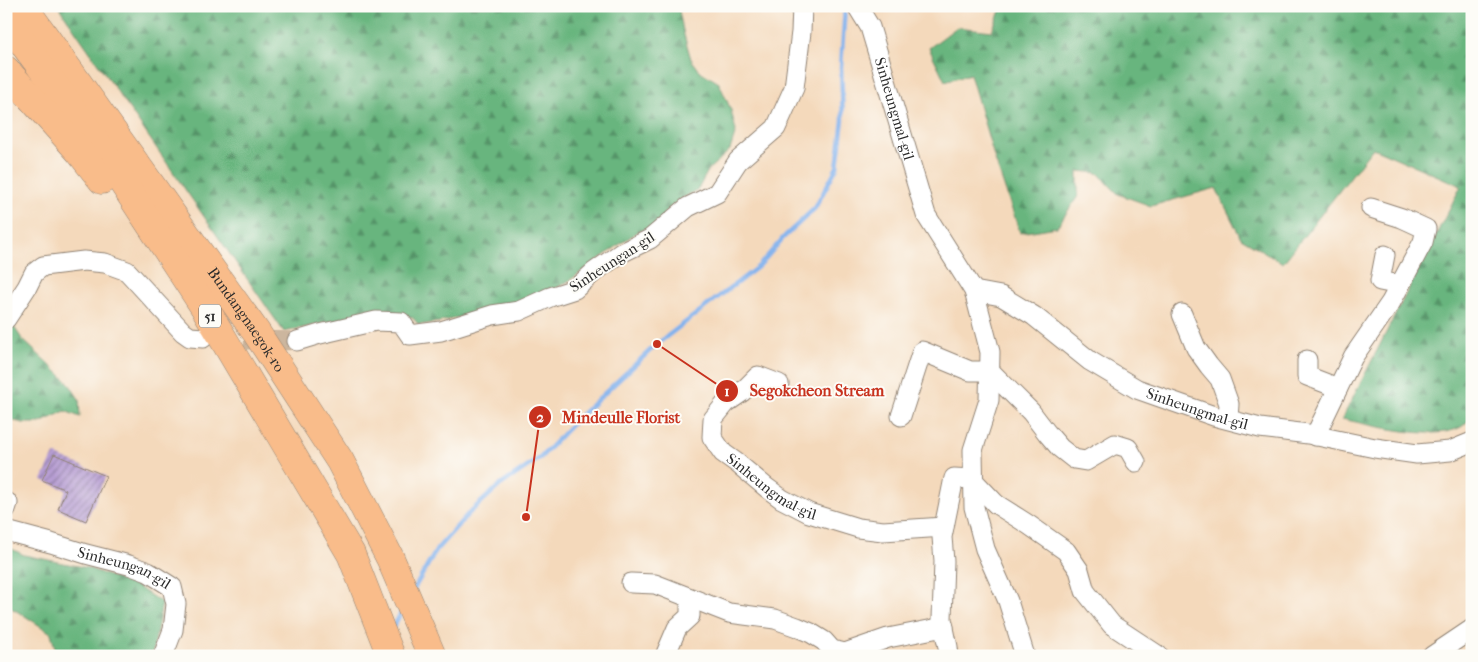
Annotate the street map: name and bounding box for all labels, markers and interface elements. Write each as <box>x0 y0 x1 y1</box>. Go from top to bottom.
street label: Sinheungmal-gil <box>871 55 918 162</box>
street label: Sinheungan-gil <box>566 228 658 296</box>
street label: Bundangnaegok-ro <box>204 264 289 376</box>
road number: 51 <box>199 304 221 328</box>
callout: Segokcheon Stream <box>714 375 894 406</box>
text: Segokcheon Stream <box>750 381 885 401</box>
text: 1 <box>724 382 730 400</box>
street label: Sinheungmal-gil <box>1144 384 1250 434</box>
callout: Mindeulle Florist <box>527 402 691 433</box>
text: 2 <box>536 408 544 426</box>
text: Mindeulle Florist <box>561 408 681 427</box>
street label: Sinheungmal-gil <box>723 449 818 524</box>
street label: Sinheungan-gil <box>75 543 174 593</box>

